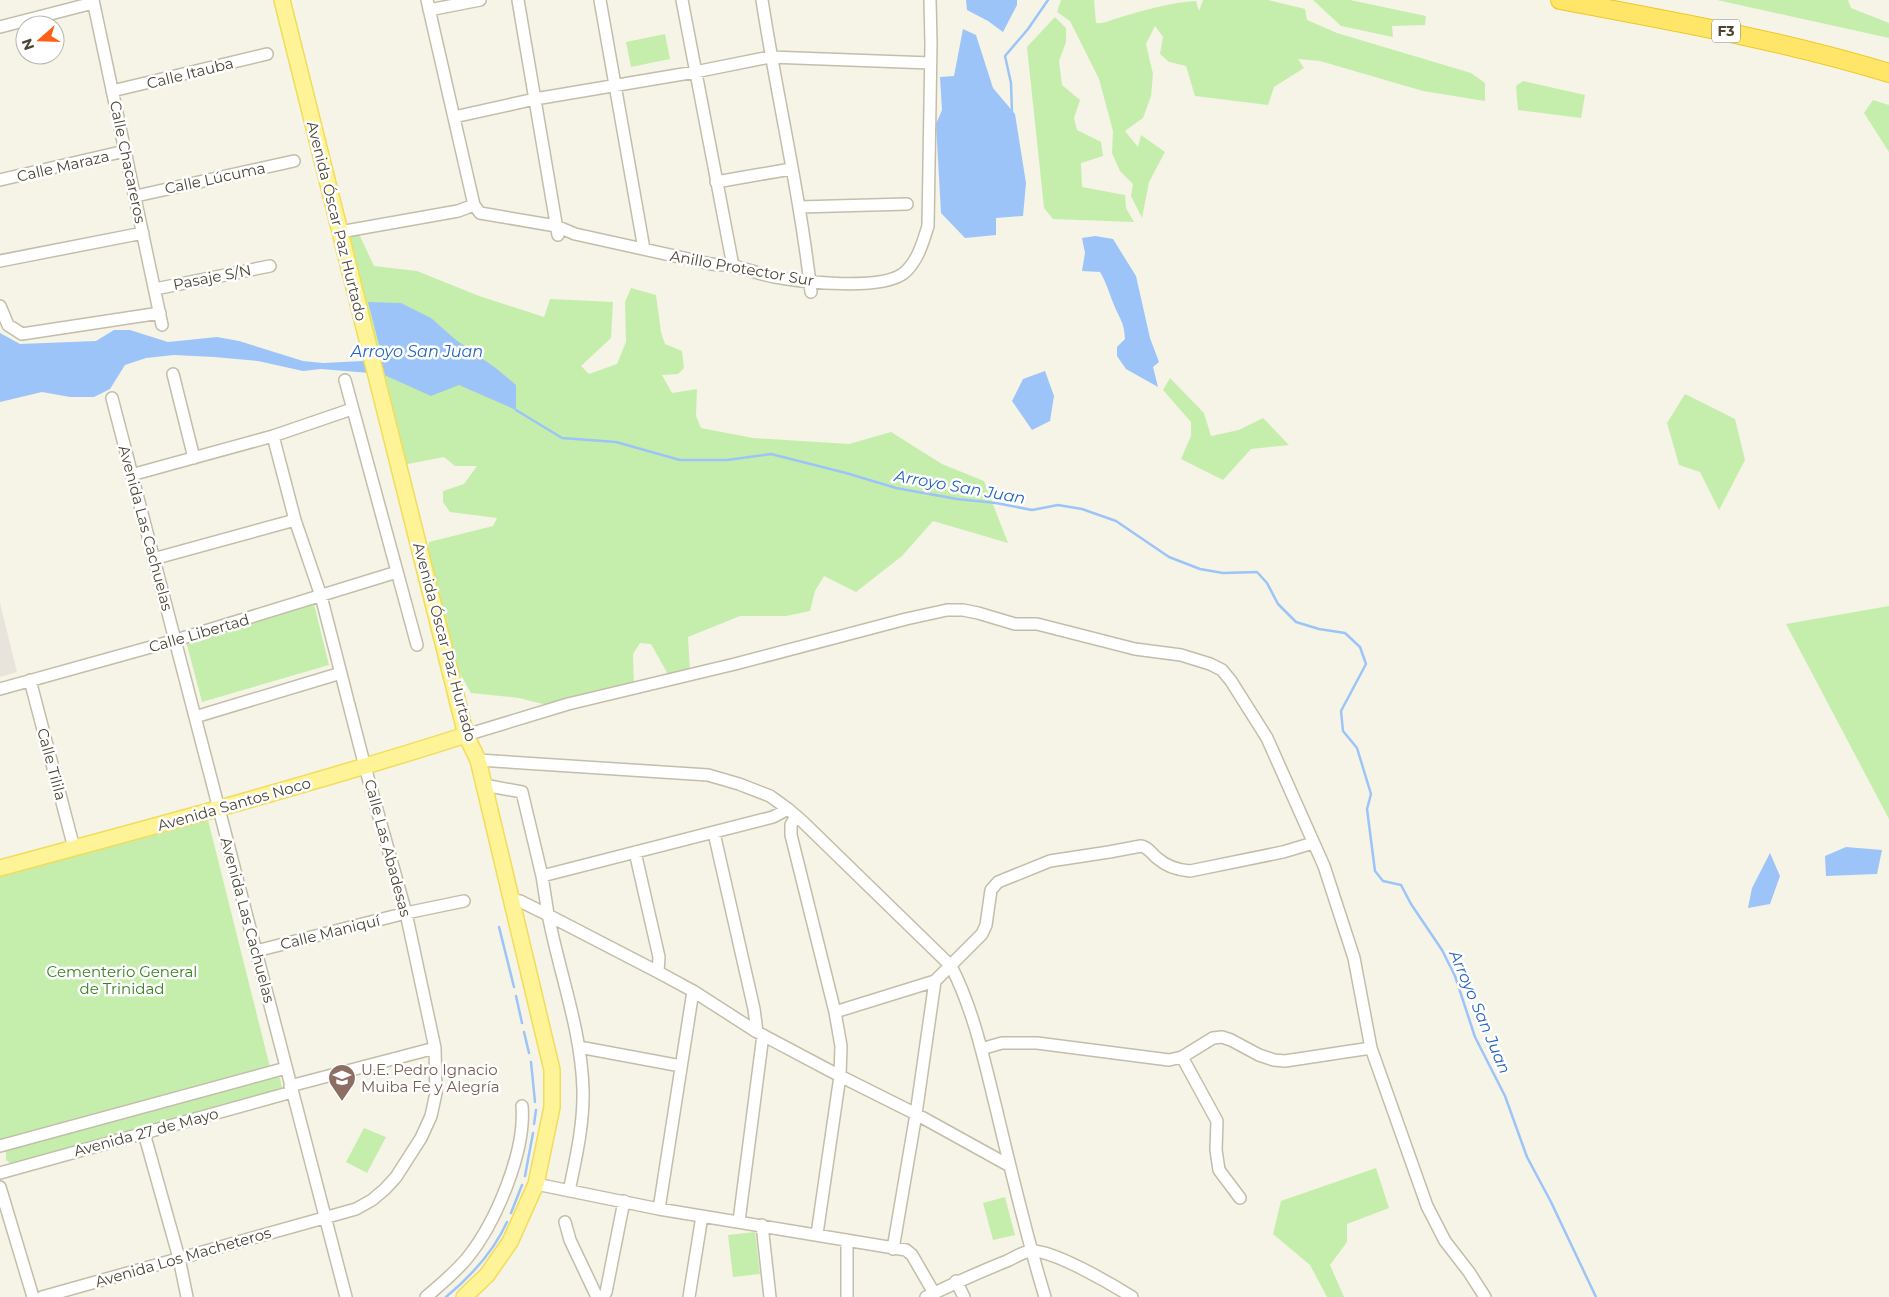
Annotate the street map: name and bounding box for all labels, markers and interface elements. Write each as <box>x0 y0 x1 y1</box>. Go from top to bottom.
north arrow <box>15 15 65 65</box>
road number: F3 <box>1712 20 1740 42</box>
text: N <box>17 36 38 53</box>
street label: Calle Itauba <box>145 53 235 93</box>
street label: Calle Chacareros <box>106 99 150 225</box>
street label: Avenida Óscar Paz Hurtado <box>303 119 371 323</box>
street label: Calle Maraza <box>15 146 111 186</box>
street label: Calle Lúcuma <box>163 158 267 198</box>
street label: Anillo Protector Sur <box>669 246 815 290</box>
street label: Pasaje S/N <box>171 260 253 294</box>
water label: Arroyo San Juan <box>350 342 483 361</box>
street label: Avenida Las Cachuelas <box>115 443 177 613</box>
water label: Arroyo San Juan <box>892 466 1027 508</box>
street label: Avenida Óscar Paz Hurtado <box>409 540 481 744</box>
street label: Calle Libertad <box>147 610 251 656</box>
street label: Calle Tilila <box>33 726 71 802</box>
street label: Avenida Santos Noco <box>155 773 313 835</box>
street label: Calle Las Abadesas <box>360 777 416 919</box>
street label: Avenida Las Cachuelas <box>217 835 279 1005</box>
street label: Calle Maniquí <box>278 910 383 954</box>
water label: Arroyo San Juan <box>1445 946 1515 1077</box>
park label: Cementerio General de Trinidad <box>47 962 197 998</box>
place label: U.E. Pedro Ignacio Muiba Fe y Alegría <box>361 1060 500 1096</box>
school or university icon: U.E. Pedro Ignacio Muiba Fe y Alegría <box>327 1063 357 1102</box>
street label: Avenida 27 de Mayo <box>72 1104 220 1160</box>
street label: Avenida Los Macheteros <box>93 1223 273 1291</box>

